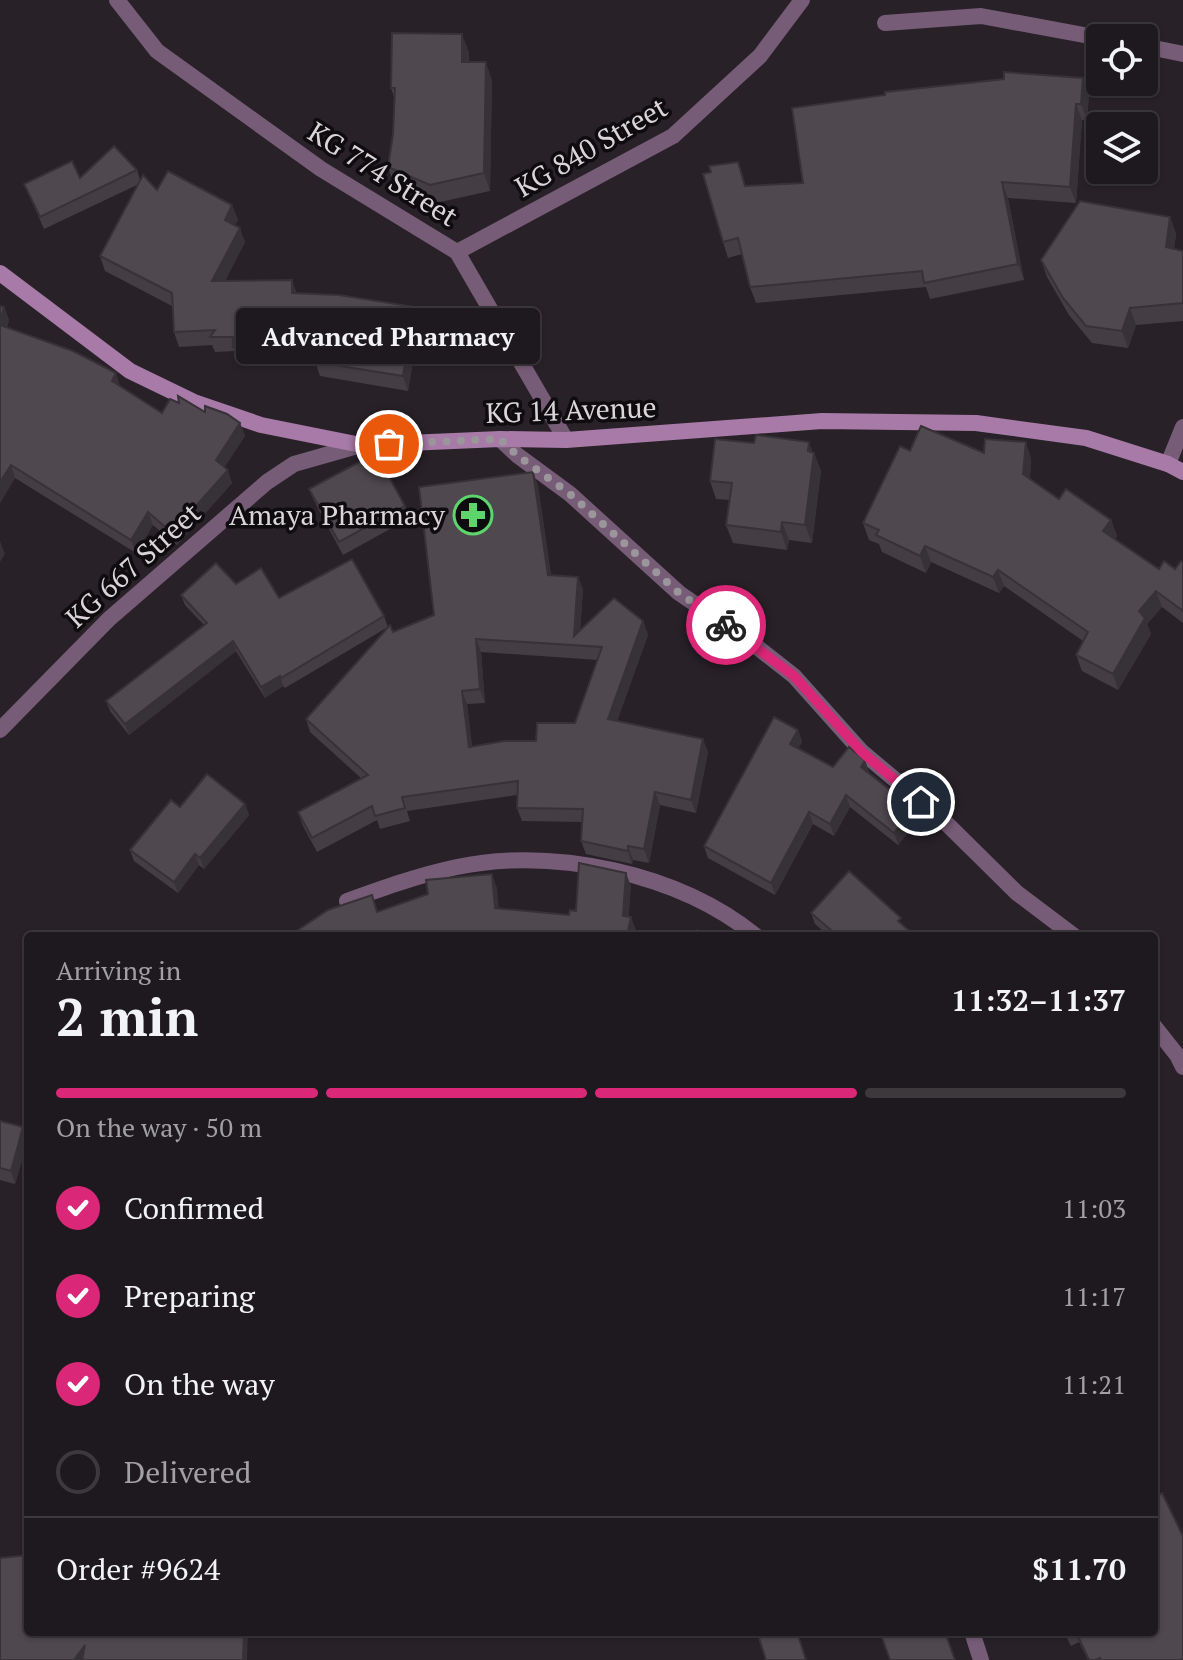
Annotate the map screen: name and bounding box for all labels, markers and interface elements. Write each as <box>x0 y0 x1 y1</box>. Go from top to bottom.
map controls <box>1086 24 1158 184</box>
button: locate <box>1086 24 1158 96</box>
street label: KG 840 Street <box>508 88 674 205</box>
button: layers <box>1086 112 1158 184</box>
street label: KG 774 Street <box>302 113 465 235</box>
callout: Advanced Pharmacy <box>237 308 541 364</box>
text: Advanced Pharmacy <box>262 319 514 353</box>
street label: KG 14 Avenue <box>485 388 657 431</box>
pin <box>355 410 423 478</box>
icon: bag <box>367 422 411 466</box>
street label: KG 667 Street <box>57 494 208 635</box>
pharmacy icon: Amaya Pharmacy <box>452 494 494 536</box>
place label: Amaya Pharmacy <box>229 496 446 533</box>
courier <box>686 585 766 665</box>
icon: bike <box>704 603 748 647</box>
pin <box>887 768 955 836</box>
icon: home <box>899 780 943 824</box>
text: Arriving in <box>56 953 181 987</box>
text: 11:32–11:37 <box>951 980 1126 1020</box>
text: 2 min <box>56 982 198 1051</box>
text: On the way · 50 m <box>56 1110 262 1144</box>
icon: check <box>56 1186 100 1230</box>
text: Confirmed <box>124 1188 264 1228</box>
text: 11:03 <box>1062 1191 1126 1225</box>
icon: check <box>56 1274 100 1318</box>
text: Preparing <box>124 1276 255 1316</box>
text: 11:17 <box>1062 1279 1126 1313</box>
icon: check <box>56 1362 100 1406</box>
text: On the way <box>124 1364 275 1404</box>
text: 11:21 <box>1062 1367 1126 1401</box>
text: Delivered <box>124 1452 251 1492</box>
text: Order #9624 <box>56 1549 220 1589</box>
text: $11.70 <box>1032 1549 1126 1589</box>

